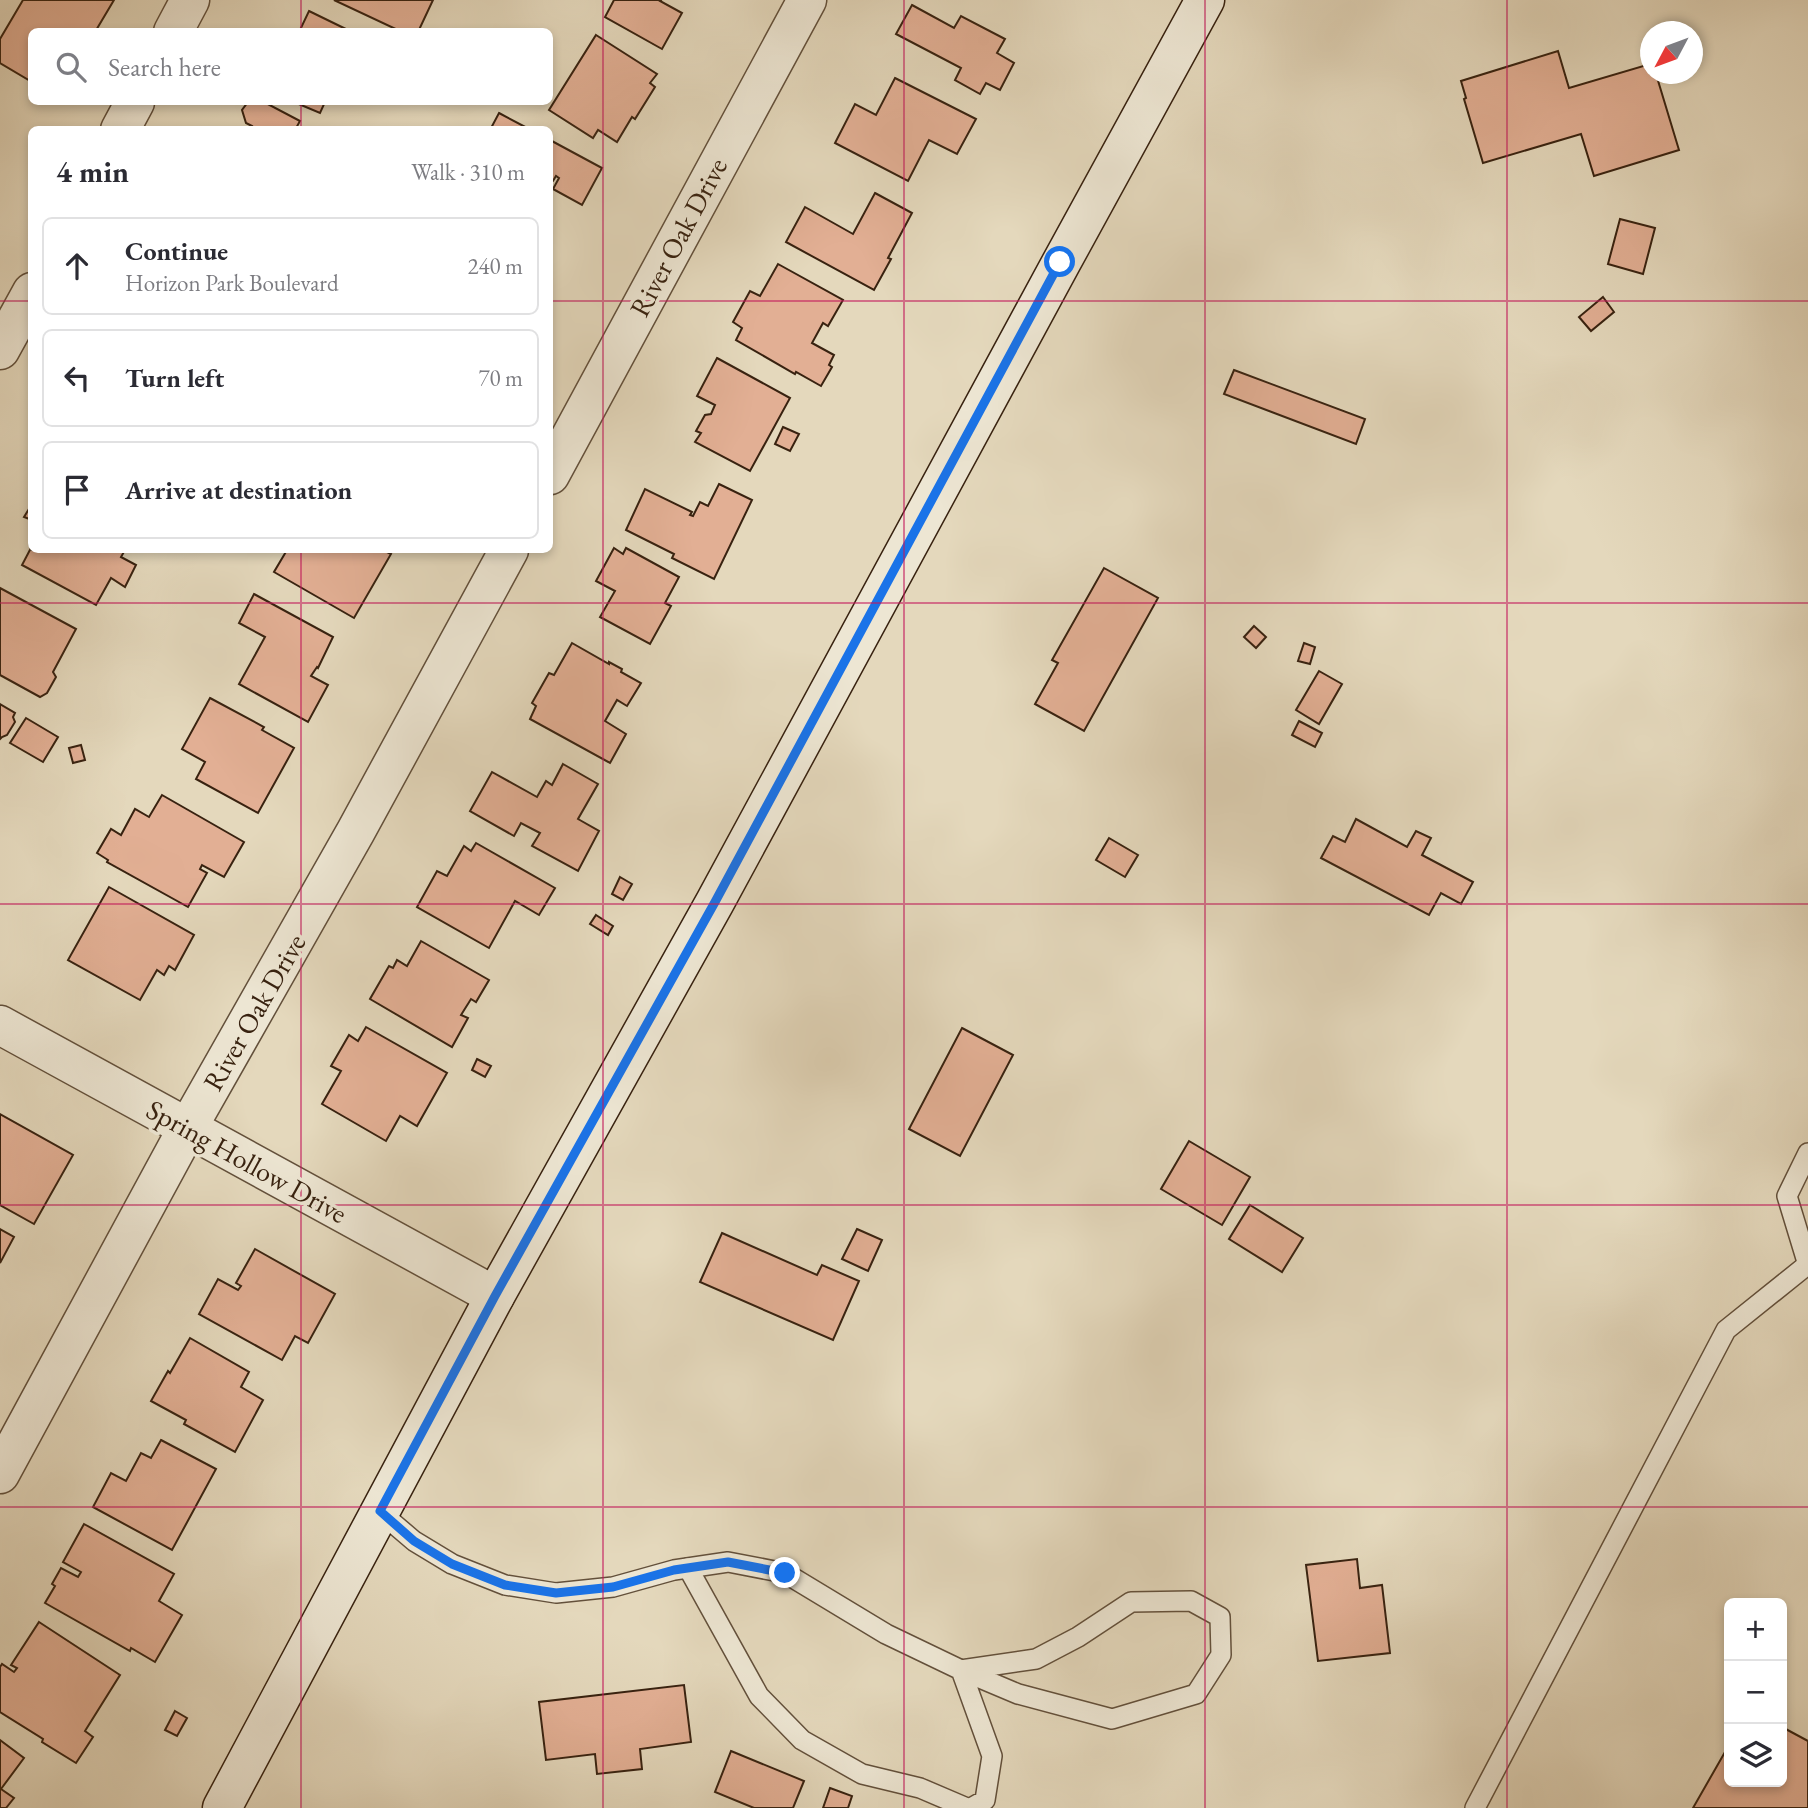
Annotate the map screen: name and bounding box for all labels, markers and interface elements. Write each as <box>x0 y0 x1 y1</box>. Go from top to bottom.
north arrow <box>1640 21 1703 84</box>
search box <box>28 28 553 105</box>
icon: search <box>52 48 90 86</box>
text: Search here <box>108 50 221 84</box>
street label: River Oak Drive <box>621 151 735 323</box>
text: 4 min <box>56 152 129 191</box>
text: Walk · 310 m <box>411 157 525 187</box>
text: Continue <box>125 234 228 268</box>
route start <box>1044 246 1075 277</box>
icon: ahead <box>58 247 96 285</box>
text: 240 m <box>467 251 523 281</box>
text: Horizon Park Boulevard <box>125 268 339 298</box>
icon: left <box>58 359 96 397</box>
text: Turn left <box>125 361 224 395</box>
text: 70 m <box>478 363 523 393</box>
icon: arrive <box>58 471 96 509</box>
text: Arrive at destination <box>125 473 352 507</box>
street label: River Oak Drive <box>195 927 313 1097</box>
street label: Spring Hollow Drive <box>140 1091 354 1231</box>
route end <box>769 1557 800 1588</box>
map controls <box>1724 1598 1787 1787</box>
button: + <box>1724 1598 1787 1661</box>
button: − <box>1724 1661 1787 1724</box>
button: layers <box>1724 1724 1787 1787</box>

